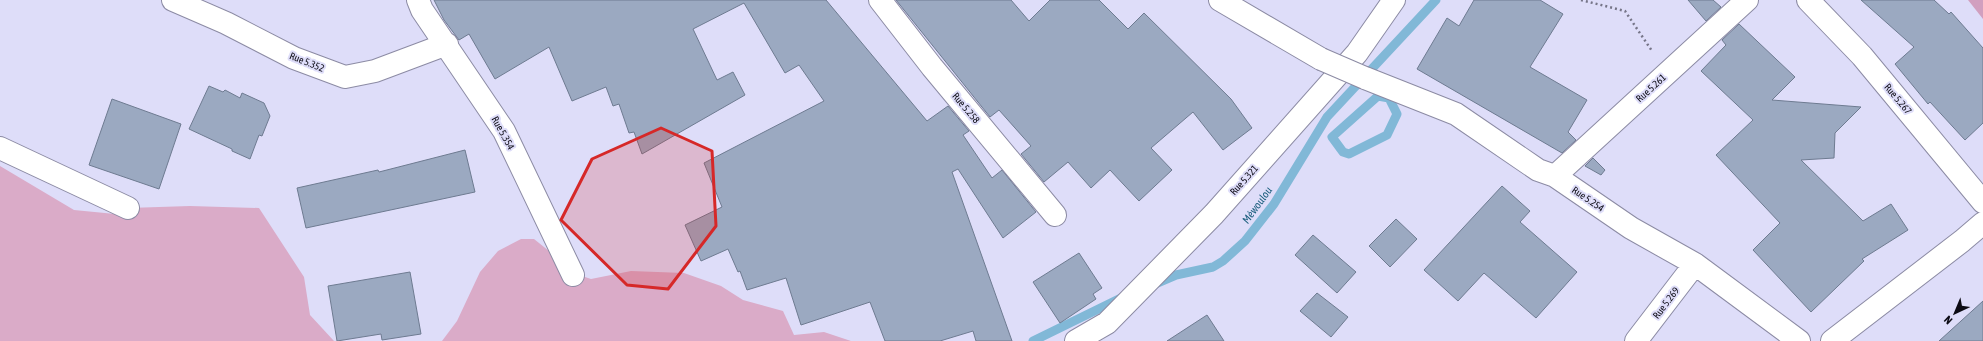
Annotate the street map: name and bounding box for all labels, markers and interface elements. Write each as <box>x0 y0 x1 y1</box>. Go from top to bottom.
street label: Rue 5.352 <box>288 50 326 74</box>
street label: Rue 5.261 <box>1634 72 1668 104</box>
street label: Rue 5.267 <box>1882 82 1914 117</box>
street label: Rue 5.258 <box>950 91 982 126</box>
street label: Rue 5.354 <box>489 114 517 152</box>
street label: Rue 5.321 <box>1228 163 1260 197</box>
water label: Méwoulou <box>1240 184 1275 226</box>
street label: Rue 5.254 <box>1570 184 1606 214</box>
street label: Rue 5.269 <box>1651 285 1681 321</box>
north arrow <box>1935 293 1975 333</box>
text: N <box>1942 314 1955 327</box>

